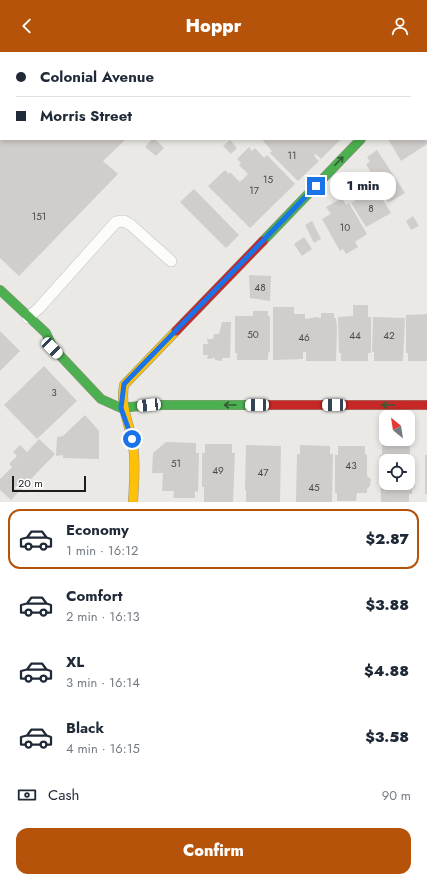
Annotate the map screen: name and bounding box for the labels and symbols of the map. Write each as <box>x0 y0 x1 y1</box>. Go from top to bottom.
house number: 11 <box>288 148 297 163</box>
one-way arrow <box>334 157 343 167</box>
house number: 15 <box>263 172 273 187</box>
callout: 1 min <box>330 172 396 200</box>
route end <box>307 177 325 195</box>
house number: 17 <box>249 183 260 198</box>
house number: 8 <box>368 201 374 216</box>
house number: 151 <box>32 209 46 224</box>
house number: 10 <box>340 220 350 235</box>
house number: 48 <box>254 280 266 295</box>
house number: 50 <box>247 327 259 342</box>
house number: 44 <box>349 328 361 343</box>
house number: 42 <box>383 328 395 343</box>
house number: 46 <box>298 330 310 345</box>
car <box>39 335 65 361</box>
house number: 3 <box>51 385 57 400</box>
car <box>136 398 162 412</box>
car <box>245 399 269 411</box>
car <box>322 399 346 411</box>
one-way arrow <box>224 401 237 409</box>
one-way arrow <box>382 401 395 409</box>
north arrow <box>379 410 415 446</box>
route start <box>123 430 141 448</box>
house number: 51 <box>171 456 181 471</box>
house number: 43 <box>345 458 357 473</box>
house number: 49 <box>212 463 224 478</box>
house number: 47 <box>257 465 269 480</box>
scale bar <box>12 474 86 493</box>
house number: 45 <box>308 480 320 495</box>

